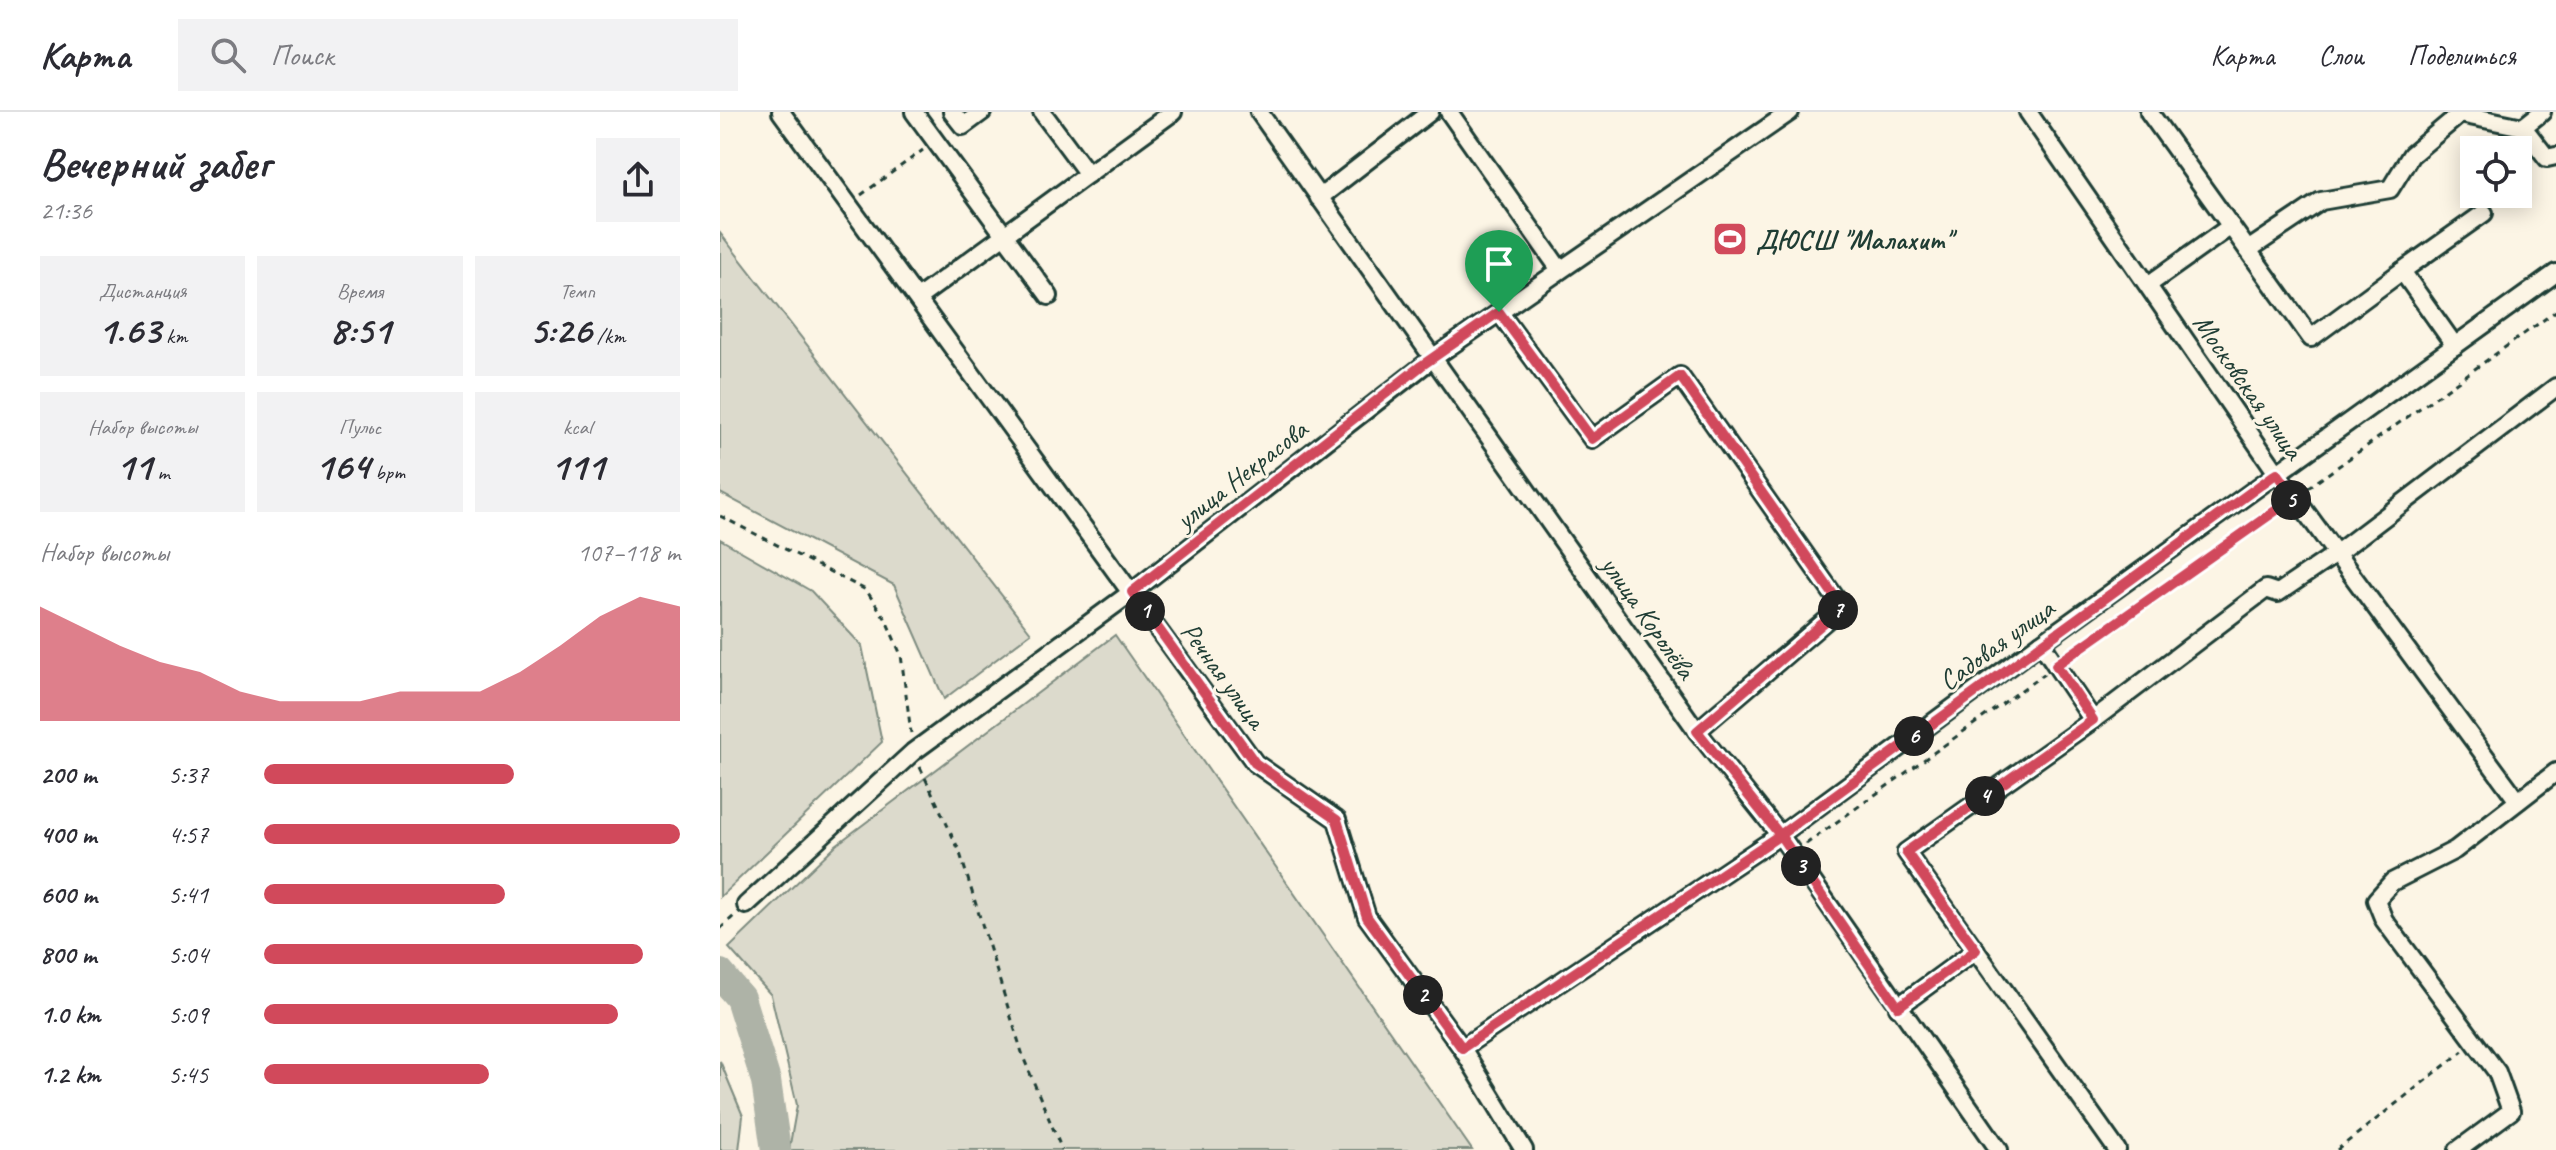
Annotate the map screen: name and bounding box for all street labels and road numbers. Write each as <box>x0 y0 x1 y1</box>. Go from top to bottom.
street label: Московская улица <box>2186 307 2313 467</box>
street label: улица Некрасова <box>1167 411 1316 538</box>
street label: улица Королёва <box>1592 547 1705 687</box>
street label: Садовая улица <box>1932 590 2062 698</box>
street label: Речная улица <box>1173 615 1275 738</box>

